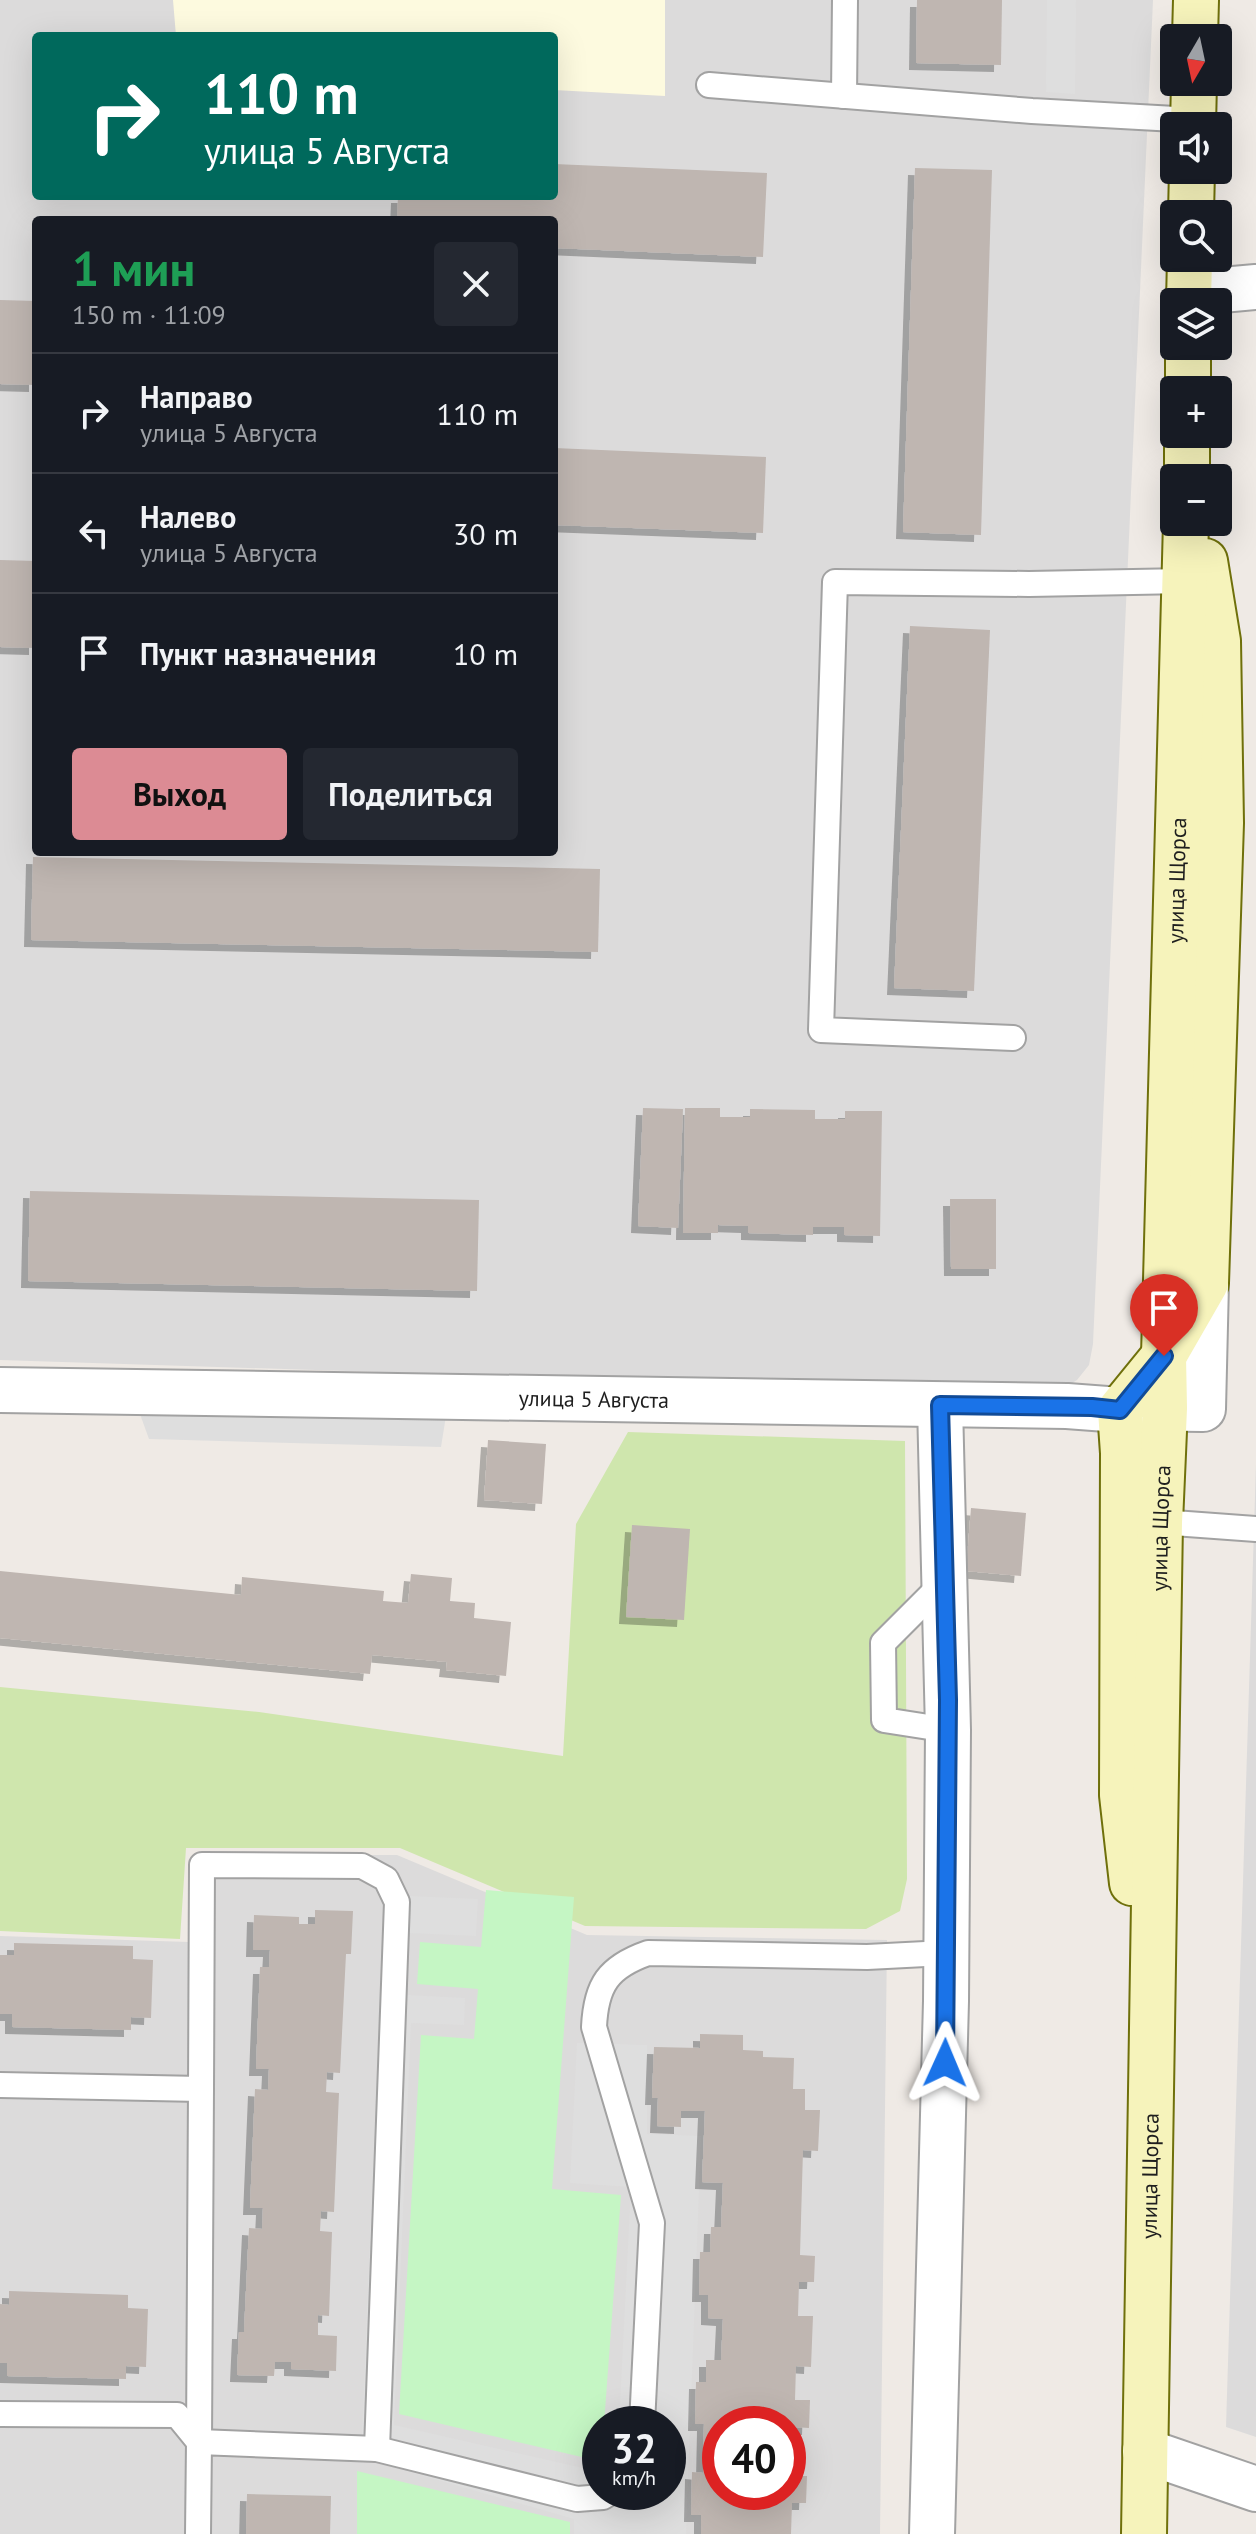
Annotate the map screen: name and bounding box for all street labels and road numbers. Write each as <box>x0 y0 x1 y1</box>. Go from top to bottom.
street label: улица Щорса <box>1161 817 1192 944</box>
street label: улица 5 Августа <box>519 1384 669 1414</box>
street label: улица Щорса <box>1145 1464 1176 1592</box>
street label: улица Щорса <box>1135 2113 1165 2239</box>

